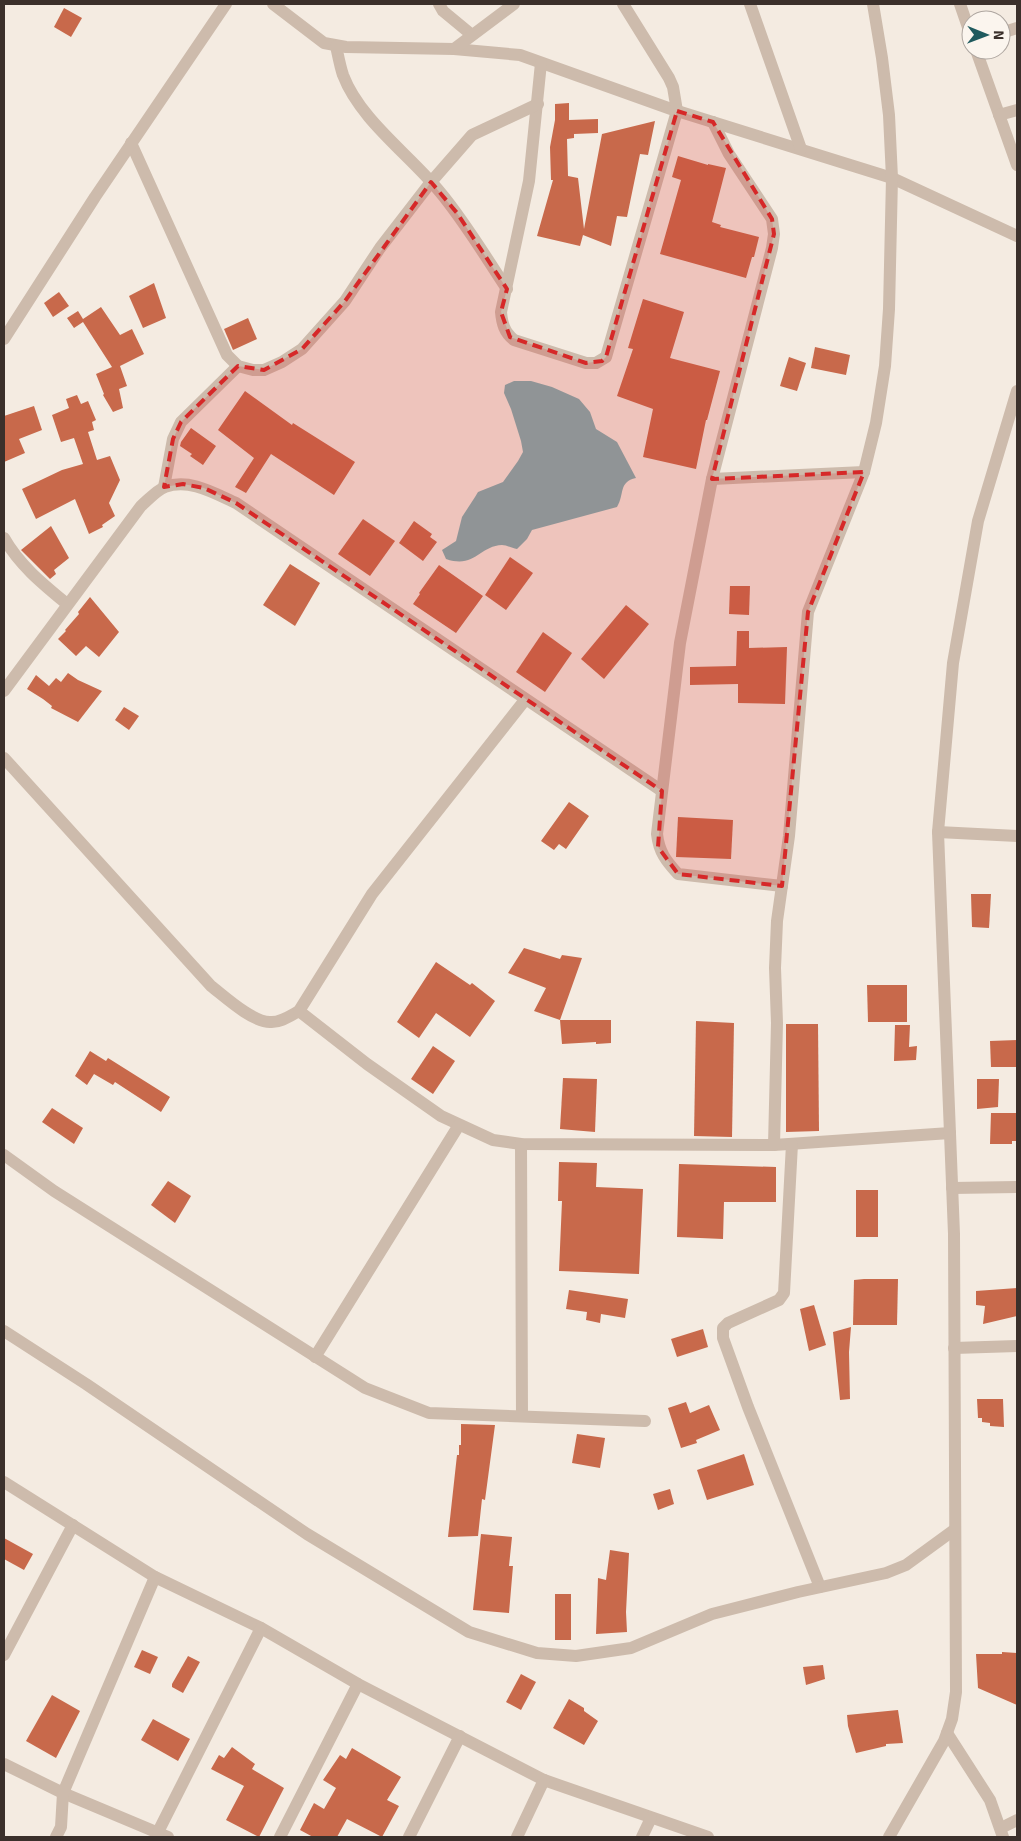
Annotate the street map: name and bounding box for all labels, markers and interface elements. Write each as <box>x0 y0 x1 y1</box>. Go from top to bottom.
north arrow <box>961 10 1011 60</box>
text: N <box>990 30 1007 40</box>

